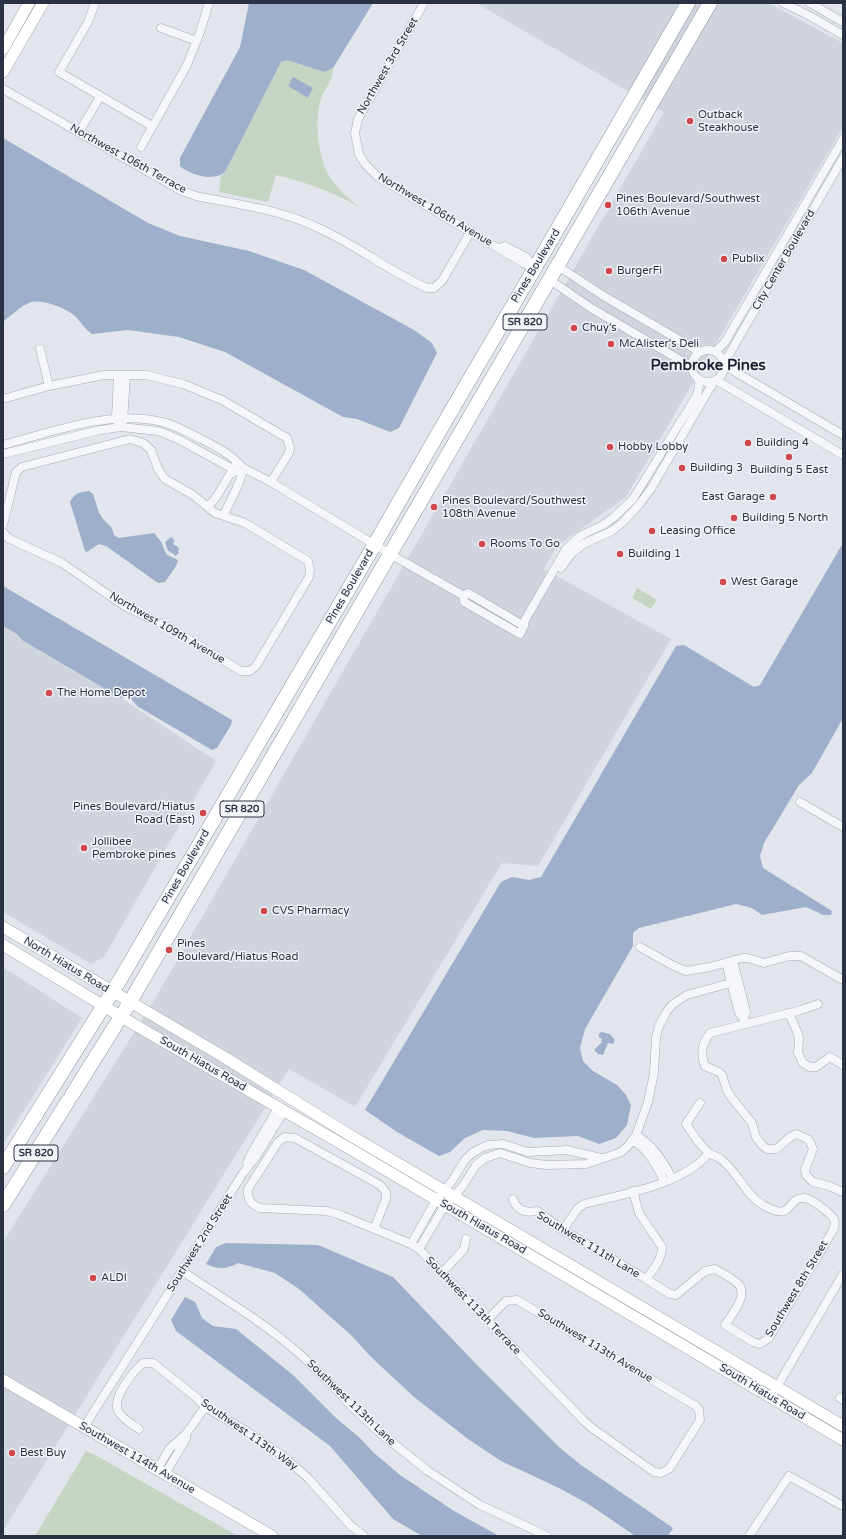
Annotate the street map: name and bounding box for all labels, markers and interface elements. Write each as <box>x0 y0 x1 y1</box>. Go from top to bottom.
street label: Northwest 3rd Street <box>355 15 421 117</box>
place label: Outback Steakhouse <box>698 108 759 134</box>
marker: Outback Steakhouse <box>685 116 695 126</box>
street label: Northwest 106th Terrace <box>68 121 188 197</box>
street label: Northwest 106th Avenue <box>375 171 495 249</box>
place label: Pines Boulevard/Southwest 106th Avenue <box>616 192 760 218</box>
marker: Pines Boulevard/Southwest 106th Avenue <box>603 200 613 210</box>
street label: City Center Boulevard <box>750 207 818 313</box>
street label: Pines Boulevard <box>509 227 563 305</box>
place label: Publix <box>732 252 764 266</box>
marker: Publix <box>719 254 729 264</box>
place label: BurgerFi <box>617 264 662 278</box>
marker: BurgerFi <box>604 266 614 276</box>
road number: SR 820 <box>503 314 547 330</box>
place label: Chuy's <box>582 321 617 335</box>
marker: Chuy's <box>569 323 579 333</box>
place label: McAlister's Deli <box>619 337 699 351</box>
marker: McAlister's Deli <box>606 339 616 349</box>
district label: Pembroke Pines <box>650 357 766 375</box>
place label: Building 4 <box>756 436 809 450</box>
marker: Building 4 <box>743 438 753 448</box>
place label: Hobby Lobby <box>618 440 688 454</box>
marker: Hobby Lobby <box>605 442 615 452</box>
marker: Building 5 East <box>784 452 794 462</box>
place label: Building 3 <box>690 461 743 475</box>
marker: Building 3 <box>677 463 687 473</box>
place label: Building 5 East <box>750 463 828 477</box>
place label: East Garage <box>702 490 765 504</box>
marker: East Garage <box>768 492 778 502</box>
place label: Pines Boulevard/Southwest 108th Avenue <box>442 494 586 520</box>
marker: Pines Boulevard/Southwest 108th Avenue <box>429 502 439 512</box>
place label: Building 5 North <box>742 511 828 525</box>
marker: Building 5 North <box>729 513 739 523</box>
place label: Leasing Office <box>660 524 736 538</box>
marker: Leasing Office <box>647 526 657 536</box>
place label: Rooms To Go <box>490 537 560 551</box>
marker: Rooms To Go <box>477 539 487 549</box>
street label: Pines Boulevard <box>323 547 377 627</box>
place label: Building 1 <box>628 547 681 561</box>
marker: Building 1 <box>615 549 625 559</box>
place label: West Garage <box>731 575 798 589</box>
marker: West Garage <box>718 577 728 587</box>
street label: Northwest 109th Avenue <box>107 589 227 667</box>
place label: The Home Depot <box>57 686 146 700</box>
marker: The Home Depot <box>44 688 54 698</box>
place label: Pines Boulevard/Hiatus Road (East) <box>73 800 195 826</box>
road number: SR 820 <box>220 801 264 817</box>
marker: Pines Boulevard/Hiatus Road (East) <box>198 808 208 818</box>
street label: Pines Boulevard <box>159 827 213 907</box>
place label: Jollibee Pembroke pines <box>92 835 176 861</box>
marker: Jollibee Pembroke pines <box>79 843 89 853</box>
place label: CVS Pharmacy <box>272 904 349 918</box>
marker: CVS Pharmacy <box>259 906 269 916</box>
street label: North Hiatus Road <box>21 934 111 996</box>
place label: Pines Boulevard/Hiatus Road <box>177 937 298 963</box>
marker: Pines Boulevard/Hiatus Road <box>164 945 174 955</box>
street label: South Hiatus Road <box>157 1034 249 1094</box>
road number: SR 820 <box>14 1145 58 1161</box>
street label: Southwest 2nd Street <box>164 1192 236 1294</box>
street label: South Hiatus Road <box>437 1197 529 1257</box>
street label: Southwest 111th Lane <box>534 1209 642 1281</box>
street label: Southwest 8th Street <box>763 1238 831 1340</box>
street label: Southwest 113th Terrace <box>423 1254 523 1358</box>
place label: ALDI <box>101 1271 127 1285</box>
marker: ALDI <box>88 1273 98 1283</box>
street label: Southwest 113th Avenue <box>535 1306 655 1386</box>
street label: Southwest 113th Lane <box>304 1357 398 1449</box>
street label: South Hiatus Road <box>717 1361 807 1423</box>
street label: Southwest 113th Way <box>198 1397 300 1473</box>
street label: Southwest 114th Avenue <box>77 1419 197 1497</box>
place label: Best Buy <box>20 1446 66 1460</box>
marker: Best Buy <box>7 1448 17 1458</box>

